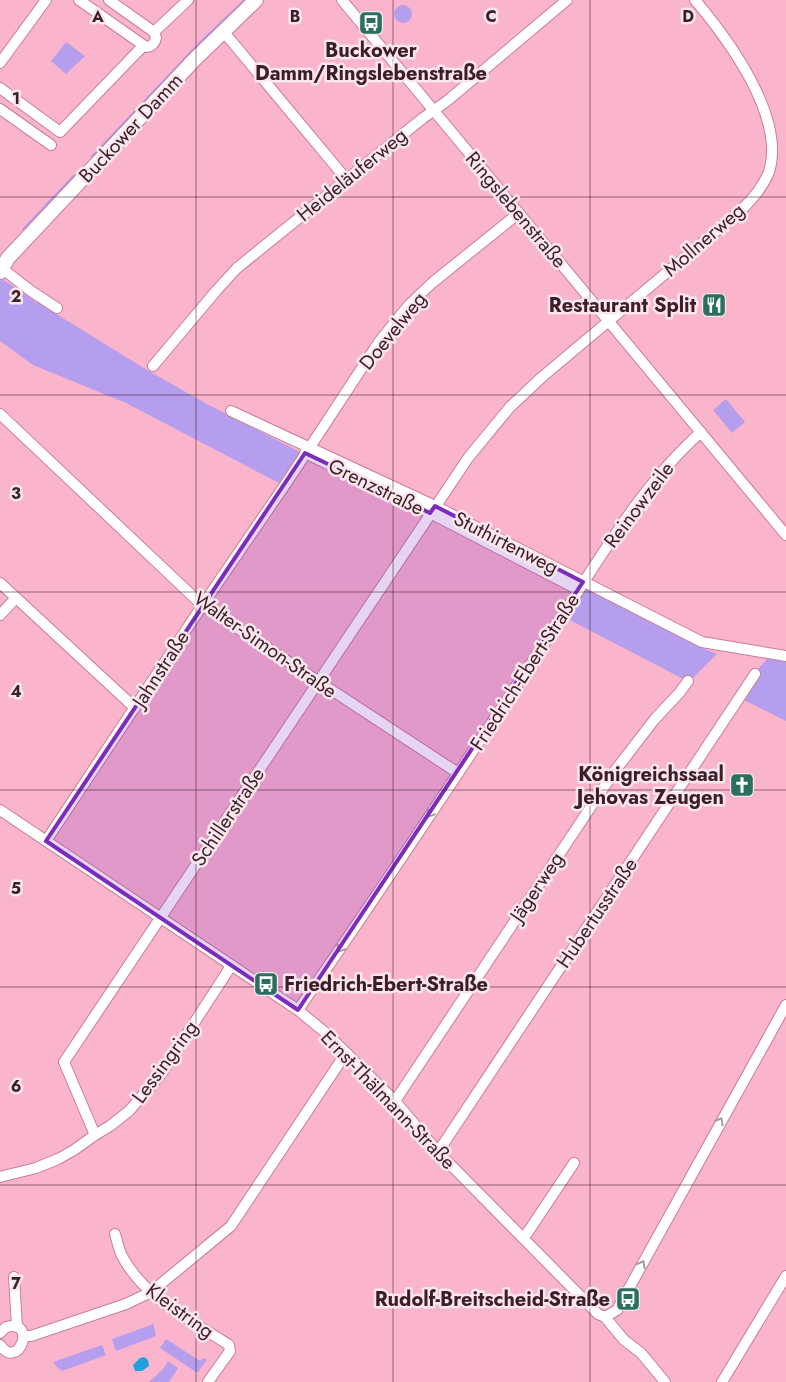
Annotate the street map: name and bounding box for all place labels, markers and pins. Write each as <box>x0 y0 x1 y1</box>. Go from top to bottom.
bus stop icon: Buckower Damm/Ringslebenstraße <box>358 10 384 36</box>
place label: Buckower Damm/Ringslebenstraße <box>255 36 487 88</box>
place label: Restaurant Split <box>549 291 697 320</box>
restaurant icon: Restaurant Split <box>701 292 727 318</box>
place label: Königreichssaal Jehovas Zeugen <box>573 760 724 812</box>
church icon: Königreichssaal Jehovas Zeugen <box>729 772 755 798</box>
place label: Friedrich-Ebert-Straße <box>284 970 488 999</box>
bus stop icon: Friedrich-Ebert-Straße <box>253 971 279 997</box>
place label: Rudolf-Breitscheid-Straße <box>375 1285 610 1314</box>
bus stop icon: Rudolf-Breitscheid-Straße <box>615 1286 641 1312</box>

